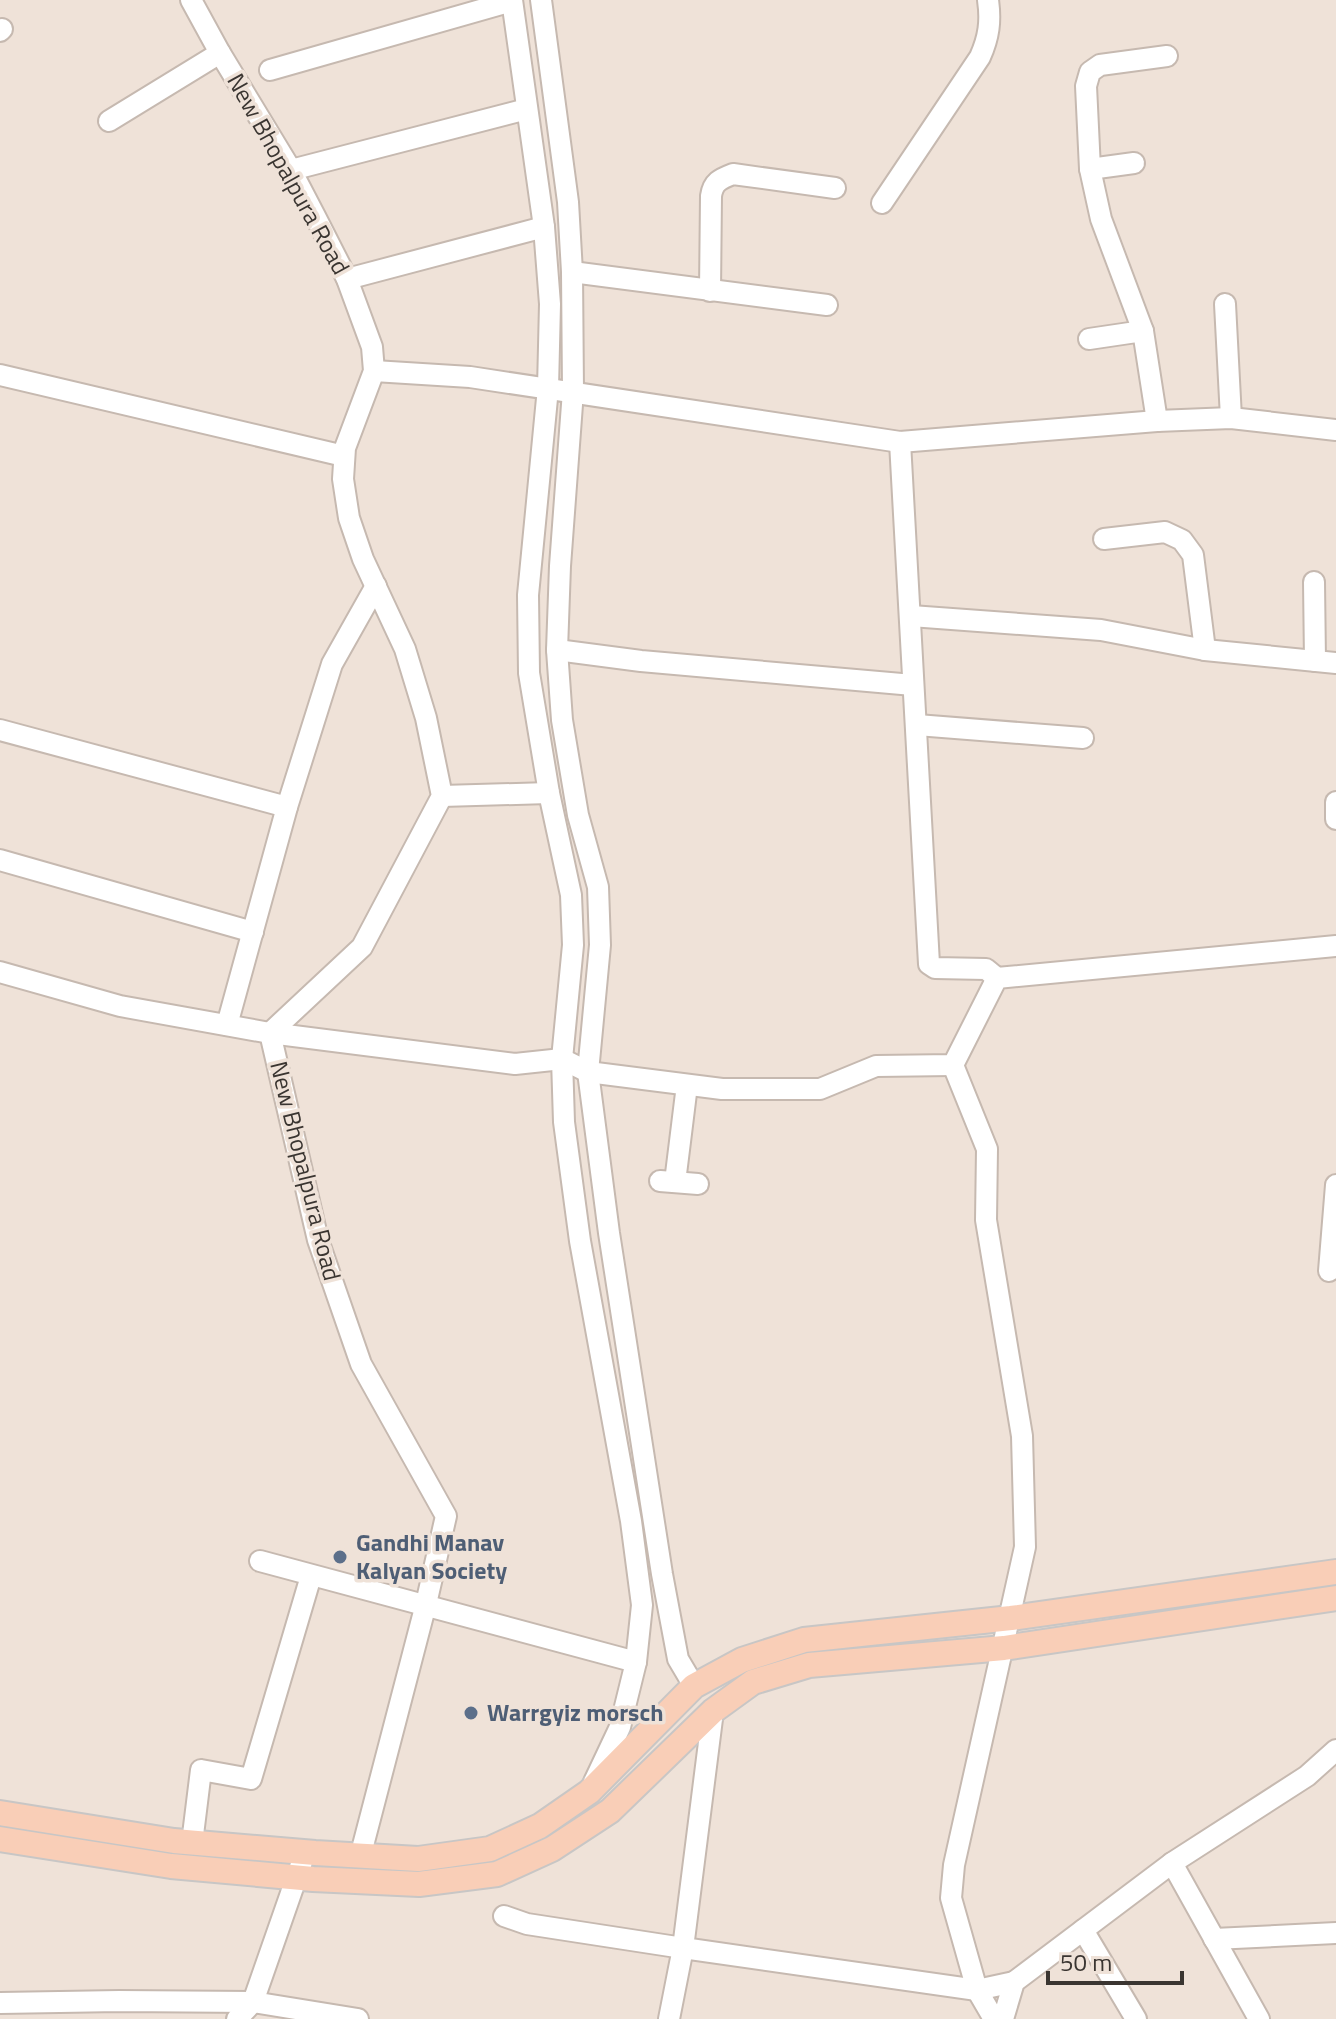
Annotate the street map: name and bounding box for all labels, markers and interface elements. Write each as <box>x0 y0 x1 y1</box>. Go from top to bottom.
street label: New Bhopalpura Road <box>219 66 359 281</box>
street label: New Bhopalpura Road <box>261 1057 351 1284</box>
place label: Gandhi Manav Kalyan Society <box>356 1524 507 1588</box>
marker: Gandhi Manav Kalyan Society <box>331 1548 349 1566</box>
place label: Warrgyiz morsch <box>487 1694 663 1730</box>
marker: Warrgyiz morsch <box>462 1704 480 1722</box>
scale bar <box>1048 1935 1182 1985</box>
text: 50 m <box>1060 1944 1112 1980</box>

